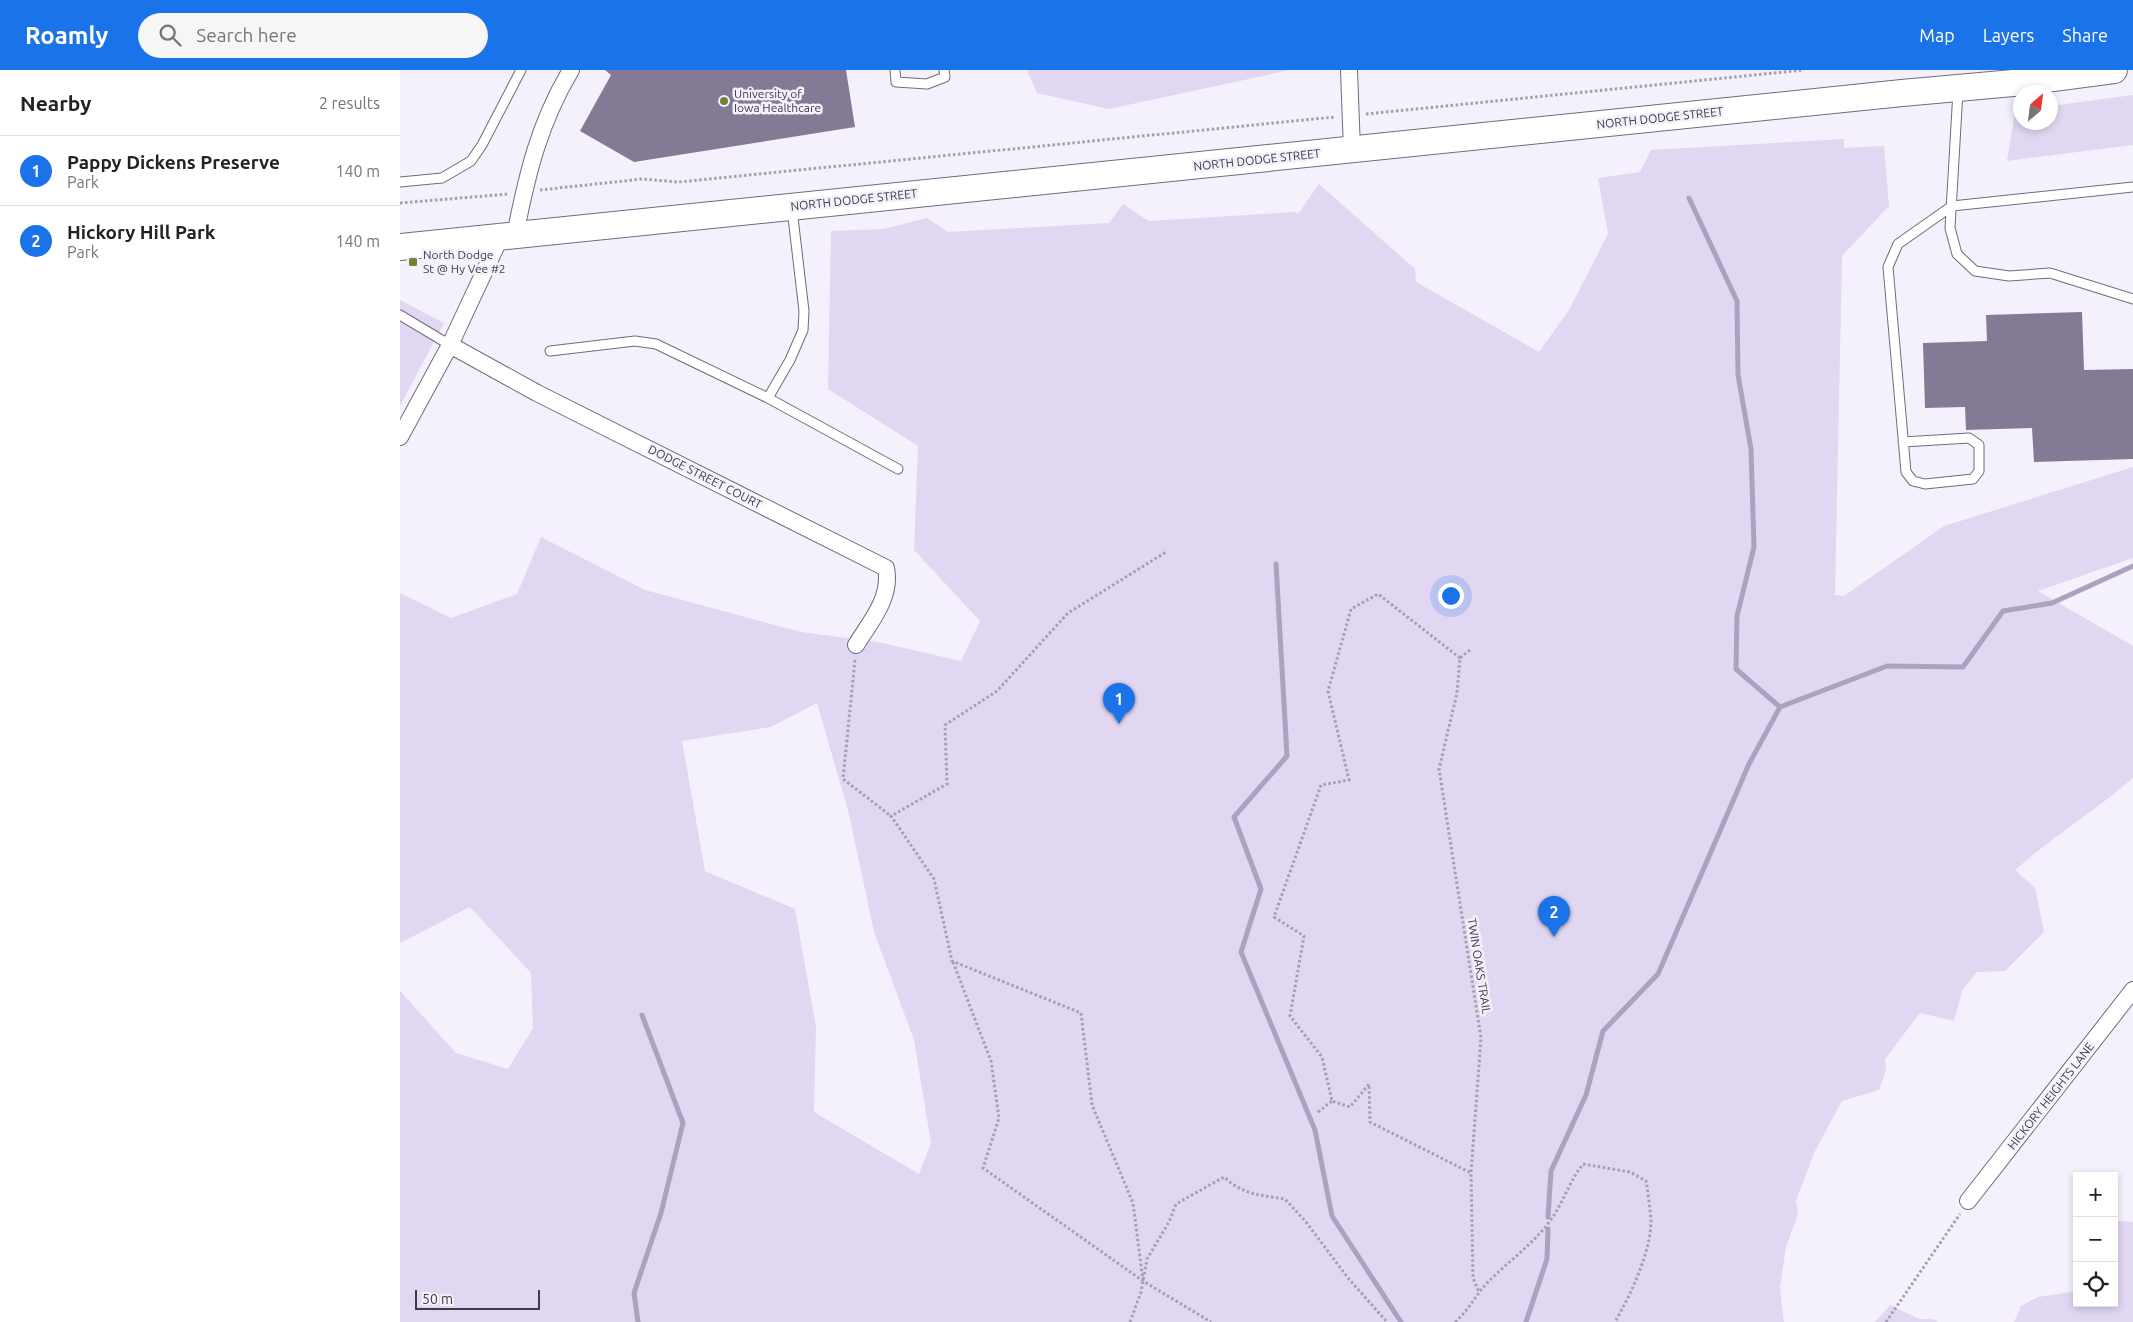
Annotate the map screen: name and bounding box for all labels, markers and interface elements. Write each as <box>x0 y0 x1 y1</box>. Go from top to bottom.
search box <box>138 13 488 58</box>
icon: search <box>156 21 184 49</box>
text: Roamly <box>25 22 108 49</box>
text: Search here <box>196 24 297 46</box>
text: Map <box>1919 25 1955 45</box>
text: Layers <box>1983 25 2034 45</box>
text: Share <box>2062 25 2108 45</box>
north arrow <box>2013 85 2058 130</box>
place label: University of Iowa Healthcare <box>734 87 821 114</box>
text: Nearby <box>20 91 91 115</box>
text: 2 results <box>319 94 380 112</box>
marker: University of Iowa Healthcare <box>718 95 730 107</box>
street label: NORTH DODGE STREET <box>1596 104 1724 131</box>
street label: NORTH DODGE STREET <box>1193 146 1321 173</box>
text: Pappy Dickens Preserve <box>67 151 280 173</box>
text: 1 <box>31 162 41 180</box>
text: 140 m <box>335 162 380 180</box>
text: Park <box>67 173 99 191</box>
street label: NORTH DODGE STREET <box>790 186 918 213</box>
text: Hickory Hill Park <box>67 221 215 243</box>
text: 2 <box>31 232 41 250</box>
text: 140 m <box>335 232 380 250</box>
text: Park <box>67 243 99 261</box>
place label: North Dodge St @ Hy Vee #2 <box>423 248 506 275</box>
marker: North Dodge St @ Hy Vee #2 <box>407 256 419 268</box>
street label: DODGE STREET COURT <box>646 442 765 511</box>
your location <box>1438 583 1464 609</box>
pin: 1 <box>1103 683 1135 724</box>
pin: 2 <box>1538 896 1570 937</box>
street label: TWIN OAKS TRAIL <box>1465 917 1494 1015</box>
street label: HICKORY HEIGHTS LANE <box>2005 1040 2096 1152</box>
map controls <box>2073 1172 2118 1307</box>
button: + <box>2073 1172 2118 1217</box>
button: − <box>2073 1217 2118 1262</box>
button: locate <box>2073 1262 2118 1307</box>
scale bar <box>415 1287 540 1310</box>
text: 50 m <box>422 1291 453 1307</box>

